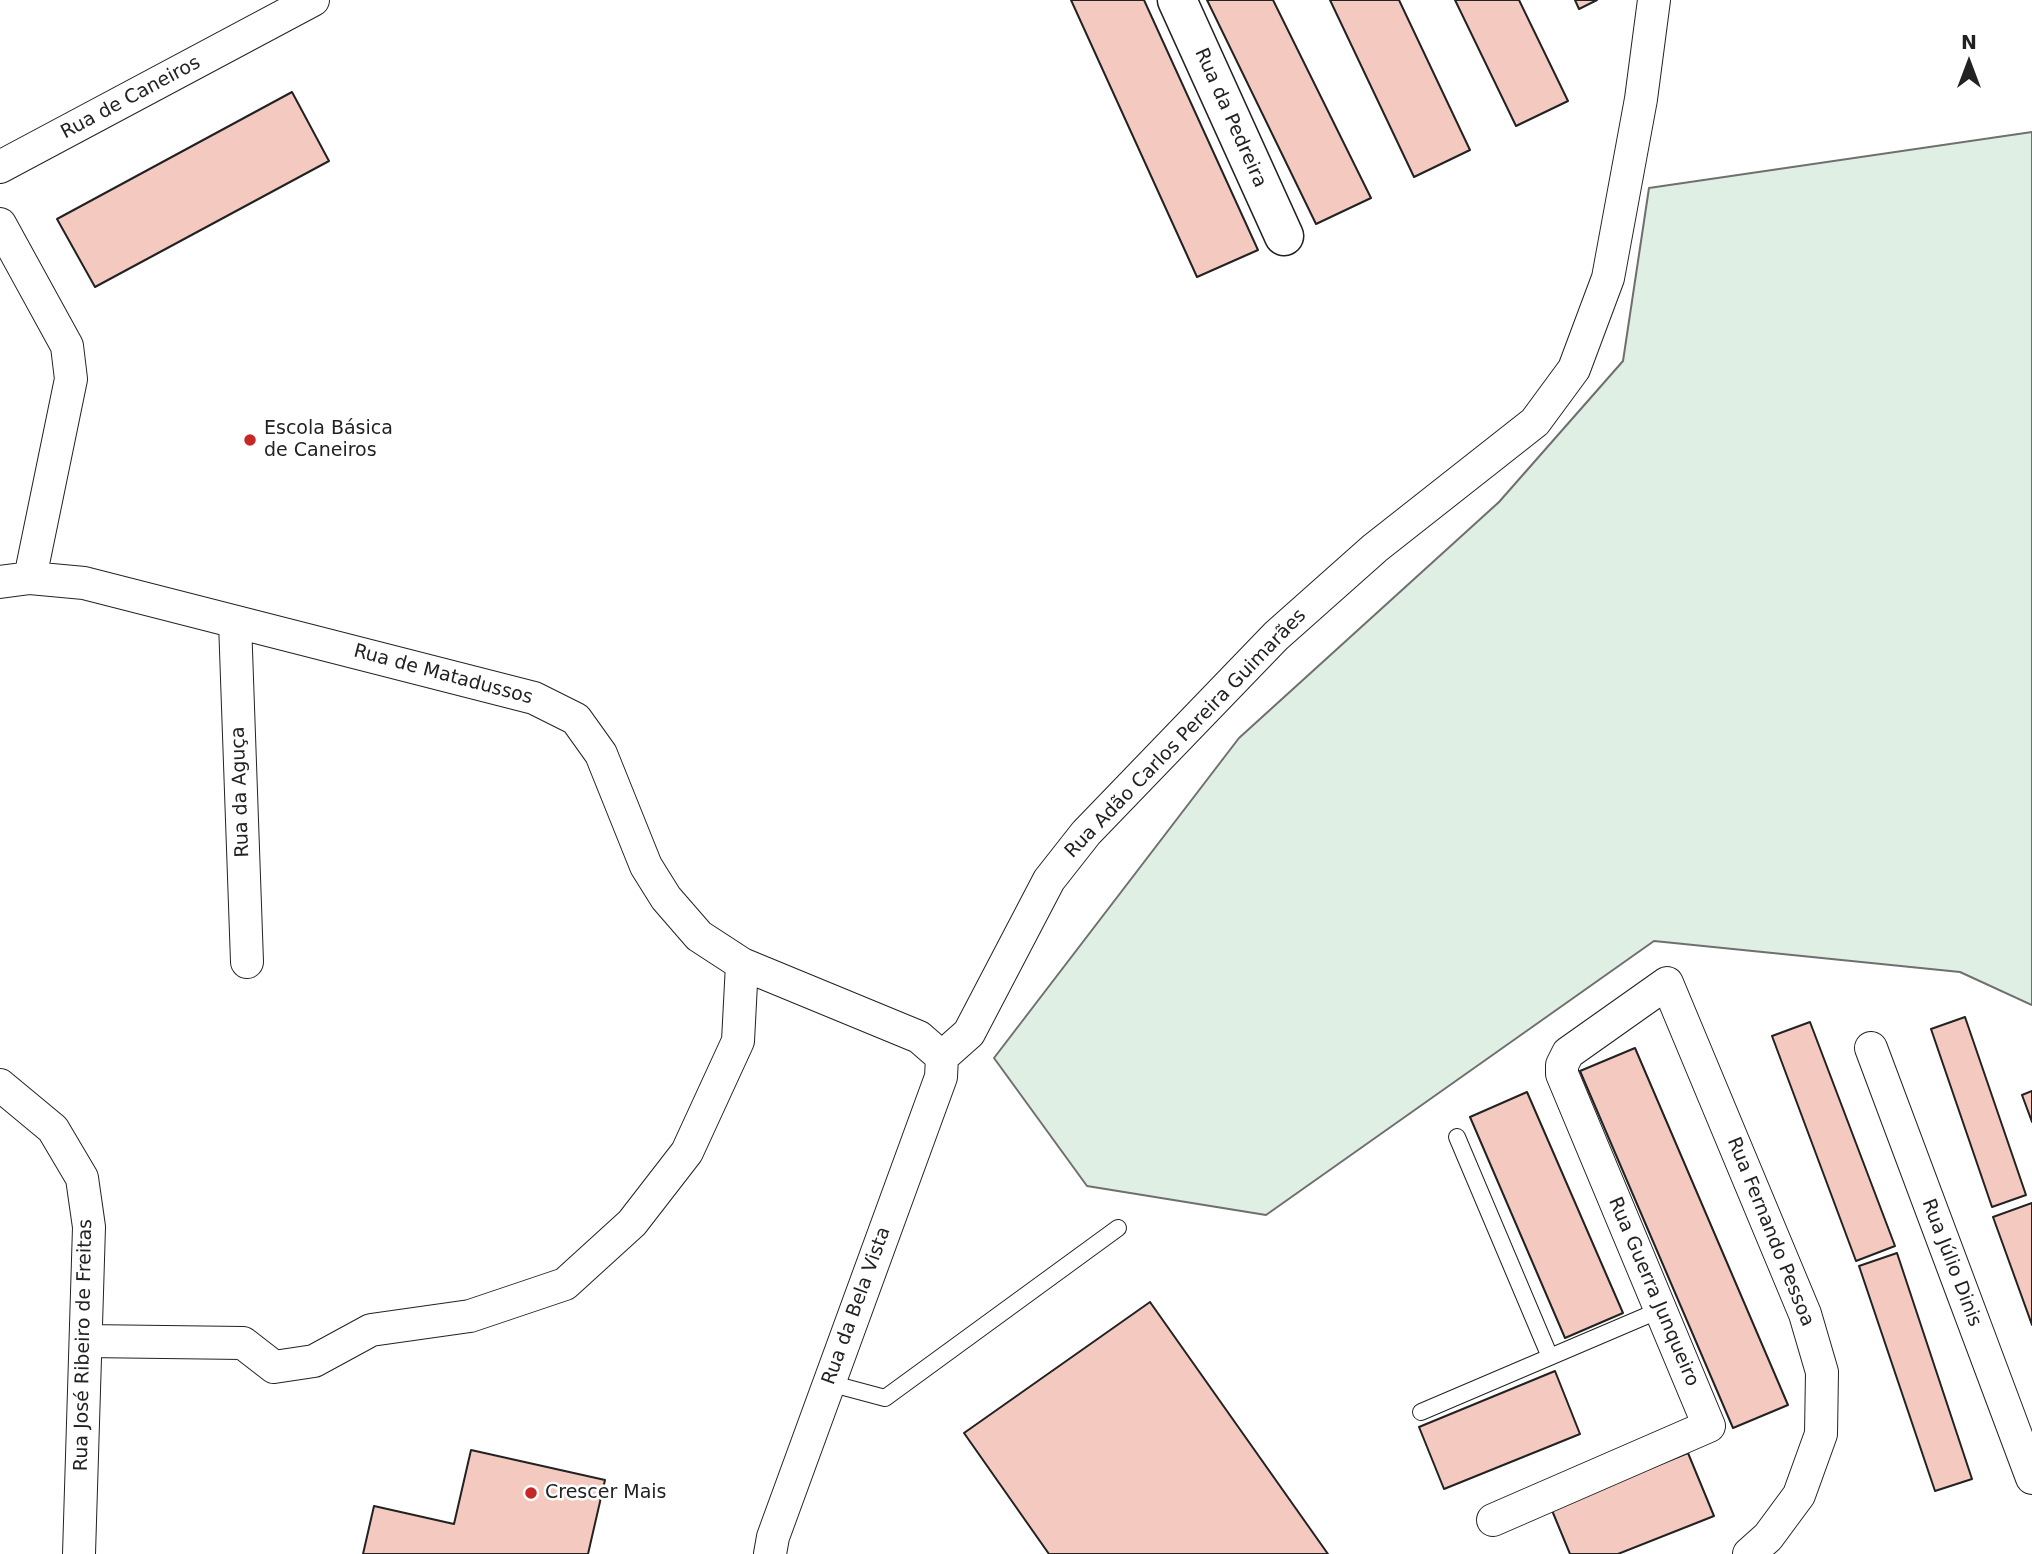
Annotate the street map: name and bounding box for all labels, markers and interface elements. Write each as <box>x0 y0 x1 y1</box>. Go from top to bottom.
north arrow <box>1934 28 2004 98</box>
text: N <box>1961 31 1977 53</box>
street label: Rua da Pedreira <box>1189 45 1271 191</box>
street label: Rua de Caneiros <box>57 52 205 144</box>
place label: Escola Básica de Caneiros <box>264 418 393 462</box>
marker: Escola Básica de Caneiros <box>242 432 258 448</box>
street label: Rua Adão Carlos Pereira Guimarães <box>1061 605 1311 863</box>
street label: Rua de Matadussos <box>351 640 535 710</box>
street label: Rua da Aguça <box>227 726 255 858</box>
street label: Rua Fernando Pessoa <box>1722 1134 1818 1330</box>
street label: Rua Guerra Junqueiro <box>1603 1194 1703 1390</box>
street label: Rua Júlio Dinis <box>1916 1196 1986 1330</box>
street label: Rua José Ribeiro de Freitas <box>70 1219 98 1471</box>
street label: Rua da Bela Vista <box>818 1224 896 1388</box>
place label: Crescer Mais <box>545 1482 666 1504</box>
marker: Crescer Mais <box>523 1485 539 1501</box>

